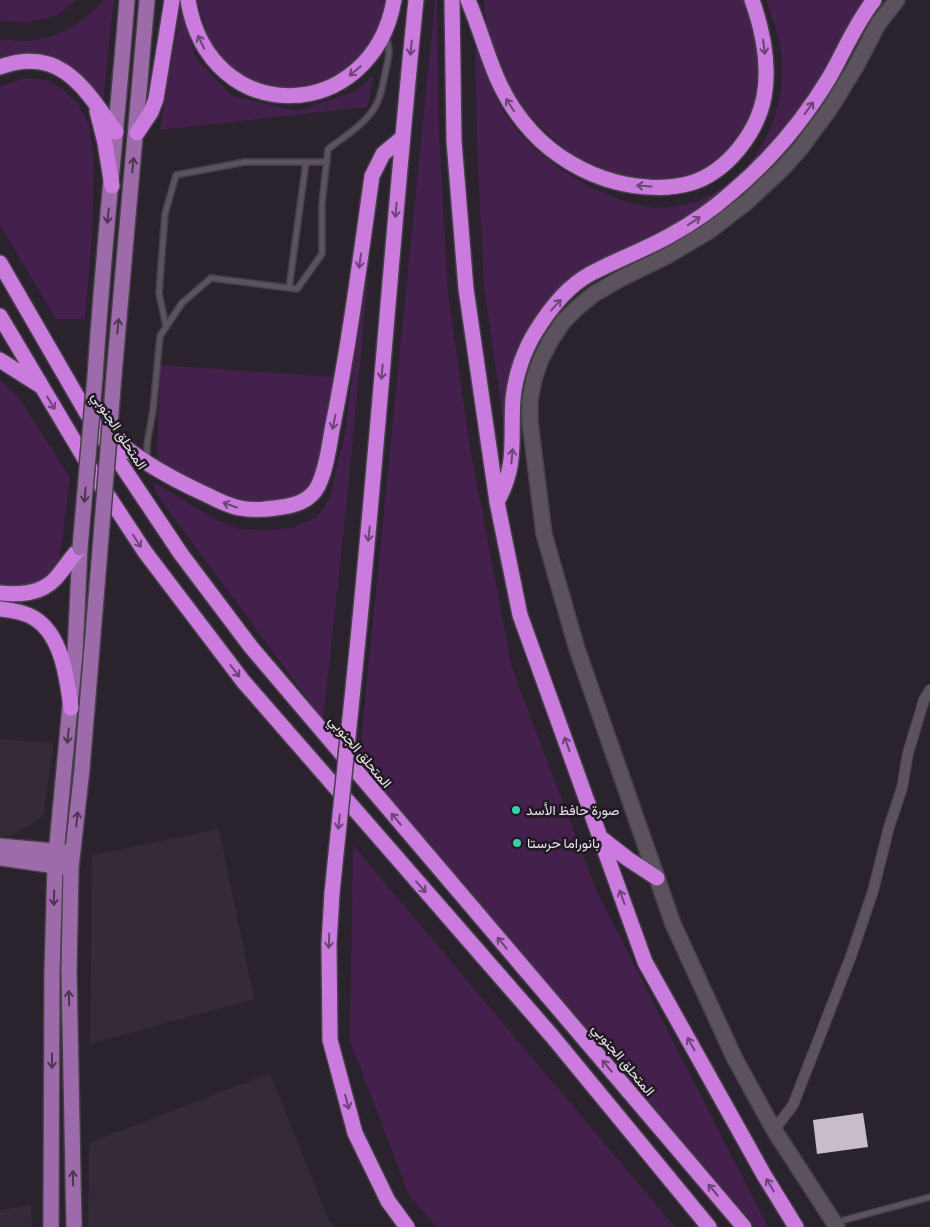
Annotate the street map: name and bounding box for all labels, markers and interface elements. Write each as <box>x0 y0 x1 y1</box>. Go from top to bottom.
one-way arrow <box>196 35 205 50</box>
one-way arrow <box>759 39 769 55</box>
one-way arrow <box>406 40 416 56</box>
one-way arrow <box>348 66 361 77</box>
one-way arrow <box>505 98 515 112</box>
one-way arrow <box>804 101 814 115</box>
one-way arrow <box>129 157 138 173</box>
one-way arrow <box>636 182 652 191</box>
one-way arrow <box>391 202 401 218</box>
one-way arrow <box>104 207 113 223</box>
one-way arrow <box>687 216 701 226</box>
one-way arrow <box>355 253 365 269</box>
one-way arrow <box>550 298 562 311</box>
one-way arrow <box>114 319 123 335</box>
one-way arrow <box>378 364 387 380</box>
street label: المتحلق الجنوبي <box>85 389 150 475</box>
one-way arrow <box>46 396 56 410</box>
one-way arrow <box>329 413 338 429</box>
one-way arrow <box>507 448 516 464</box>
one-way arrow <box>80 487 90 503</box>
one-way arrow <box>223 500 239 509</box>
one-way arrow <box>364 526 374 542</box>
one-way arrow <box>133 533 143 547</box>
one-way arrow <box>229 664 240 677</box>
street label: المتحلق الجنوبي <box>323 712 395 793</box>
one-way arrow <box>63 728 73 744</box>
one-way arrow <box>562 737 571 752</box>
place label: صورة حافظ الأسد <box>526 802 620 819</box>
marker: صورة حافظ الأسد <box>510 804 522 816</box>
one-way arrow <box>72 811 82 827</box>
one-way arrow <box>390 813 402 826</box>
one-way arrow <box>334 814 344 830</box>
place label: بانوراما حرستا <box>527 835 600 852</box>
marker: بانوراما حرستا <box>511 837 523 849</box>
one-way arrow <box>415 880 427 893</box>
one-way arrow <box>49 890 59 906</box>
one-way arrow <box>617 890 626 905</box>
one-way arrow <box>324 932 334 949</box>
one-way arrow <box>496 936 507 949</box>
one-way arrow <box>64 991 74 1007</box>
street label: المتحلق الجنوبي <box>586 1020 658 1101</box>
one-way arrow <box>685 1037 695 1051</box>
one-way arrow <box>47 1052 57 1068</box>
one-way arrow <box>601 1060 613 1073</box>
one-way arrow <box>343 1093 352 1109</box>
one-way arrow <box>68 1171 78 1187</box>
one-way arrow <box>765 1179 775 1193</box>
one-way arrow <box>707 1184 718 1197</box>

